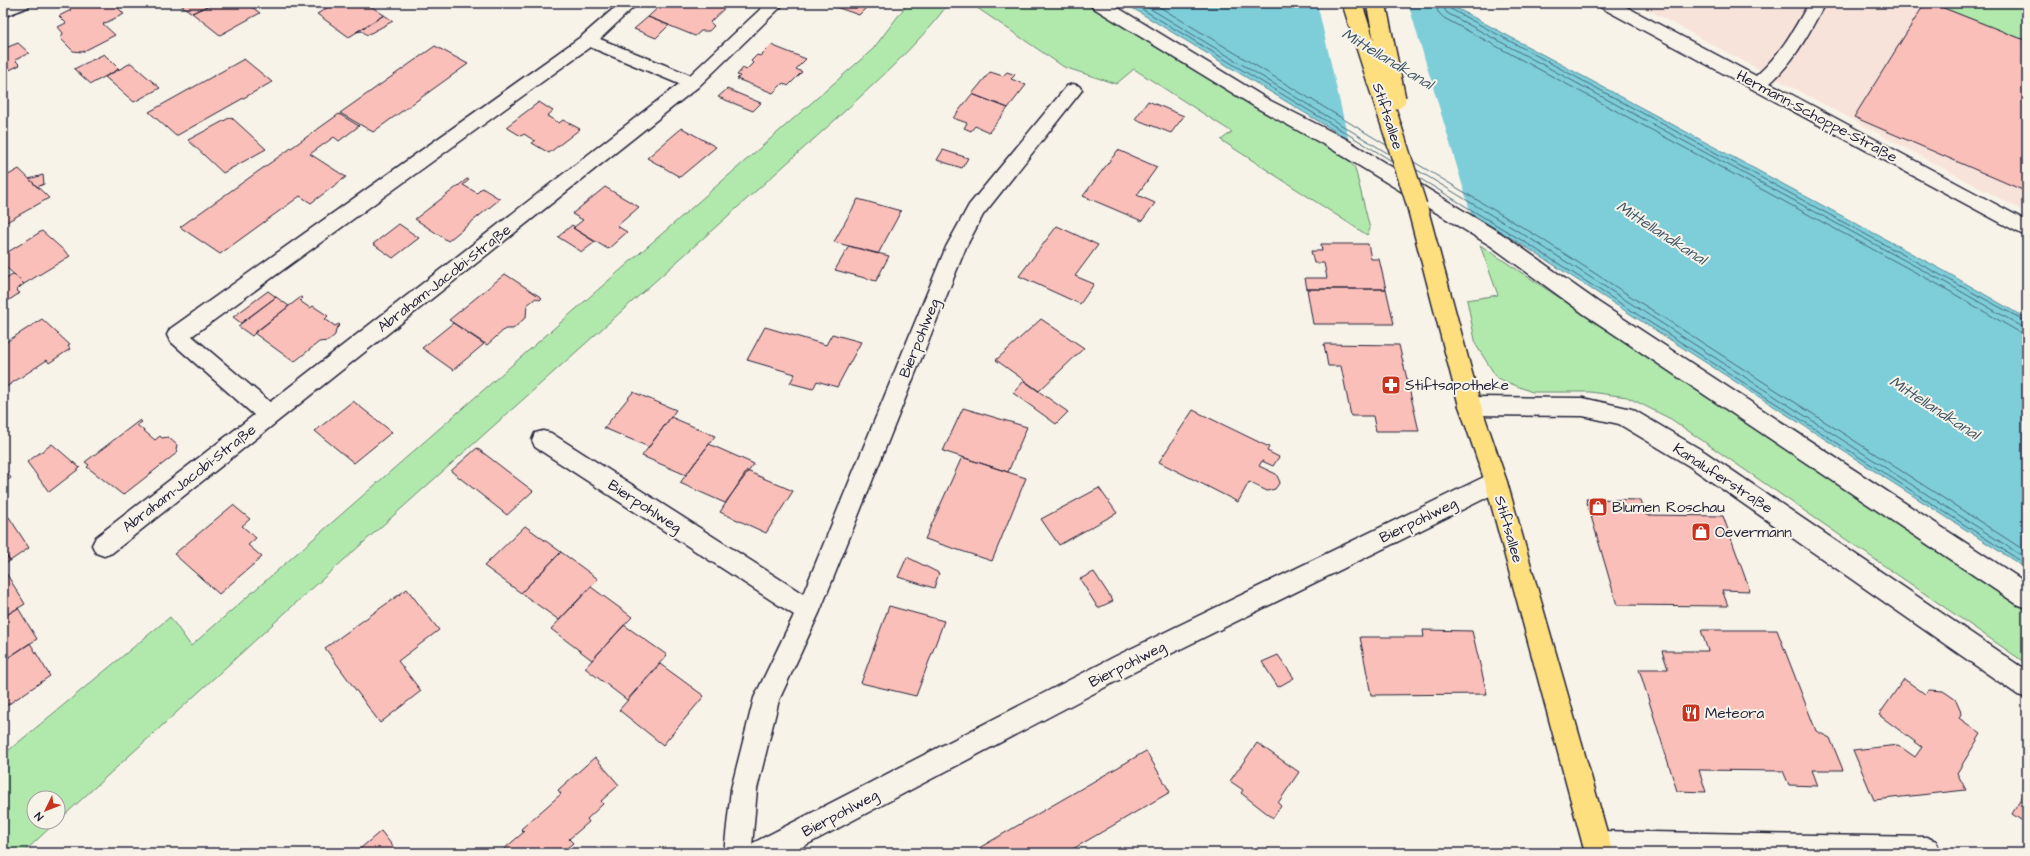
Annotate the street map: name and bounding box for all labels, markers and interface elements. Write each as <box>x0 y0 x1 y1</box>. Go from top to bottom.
water label: Mittellandkanal <box>1338 23 1440 96</box>
street label: Hermann-Schoppe-Straße <box>1733 65 1901 168</box>
street label: Stiftsallee <box>1367 80 1408 152</box>
water label: Mittellandkanal <box>1612 195 1713 272</box>
street label: Abraham-Jacobi-Straße <box>373 219 516 337</box>
street label: Bierpohlweg <box>894 295 946 381</box>
water label: Mittellandkanal <box>1885 370 1986 447</box>
pharmacy icon: Stiftsapotheke <box>1380 374 1402 396</box>
place label: Stiftsapotheke <box>1405 375 1509 396</box>
street label: Abraham-Jacobi-Straße <box>118 419 261 537</box>
street label: Kanaluferstraße <box>1669 438 1777 519</box>
street label: Bierpohlweg <box>603 475 686 539</box>
street label: Bierpohlweg <box>1376 493 1461 549</box>
street label: Stiftsallee <box>1489 493 1528 565</box>
shop icon: Blumen Roschau <box>1587 496 1609 518</box>
place label: Blumen Roschau <box>1612 497 1725 518</box>
shop icon: Oevermann <box>1690 521 1712 543</box>
place label: Oevermann <box>1715 522 1792 543</box>
street label: Bierpohlweg <box>1085 636 1170 694</box>
restaurant icon: Meteora <box>1680 702 1702 724</box>
place label: Meteora <box>1705 703 1764 724</box>
street label: Bierpohlweg <box>798 784 883 843</box>
north arrow <box>26 790 66 830</box>
text: N <box>31 809 47 824</box>

